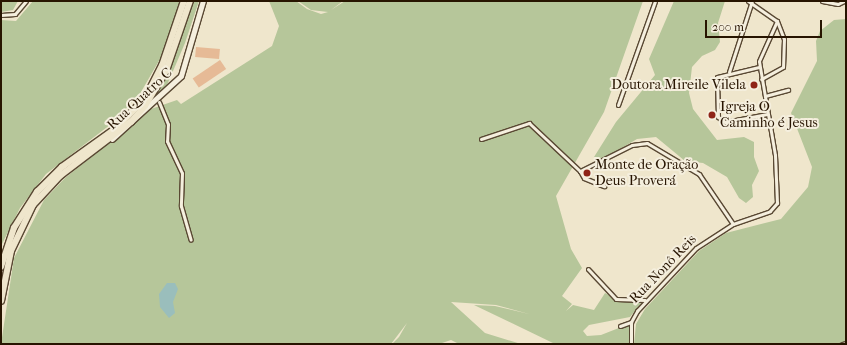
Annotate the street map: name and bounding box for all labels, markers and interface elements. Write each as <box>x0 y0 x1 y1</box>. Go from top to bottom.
scale bar <box>707 12 824 38</box>
text: 200 m <box>712 20 744 34</box>
street label: Rua Quatro C <box>104 65 176 133</box>
place label: Doutora Mireile Vilela <box>611 77 746 93</box>
marker: Doutora Mireile Vilela <box>749 80 759 90</box>
place label: Igreja O Caminho é Jesus <box>720 99 818 132</box>
marker: Igreja O Caminho é Jesus <box>707 110 717 120</box>
place label: Monte de Oração Deus Proverá <box>595 157 698 190</box>
marker: Monte de Oração Deus Proverá <box>582 168 592 178</box>
street label: Rua Nonô Reis <box>626 231 700 307</box>

